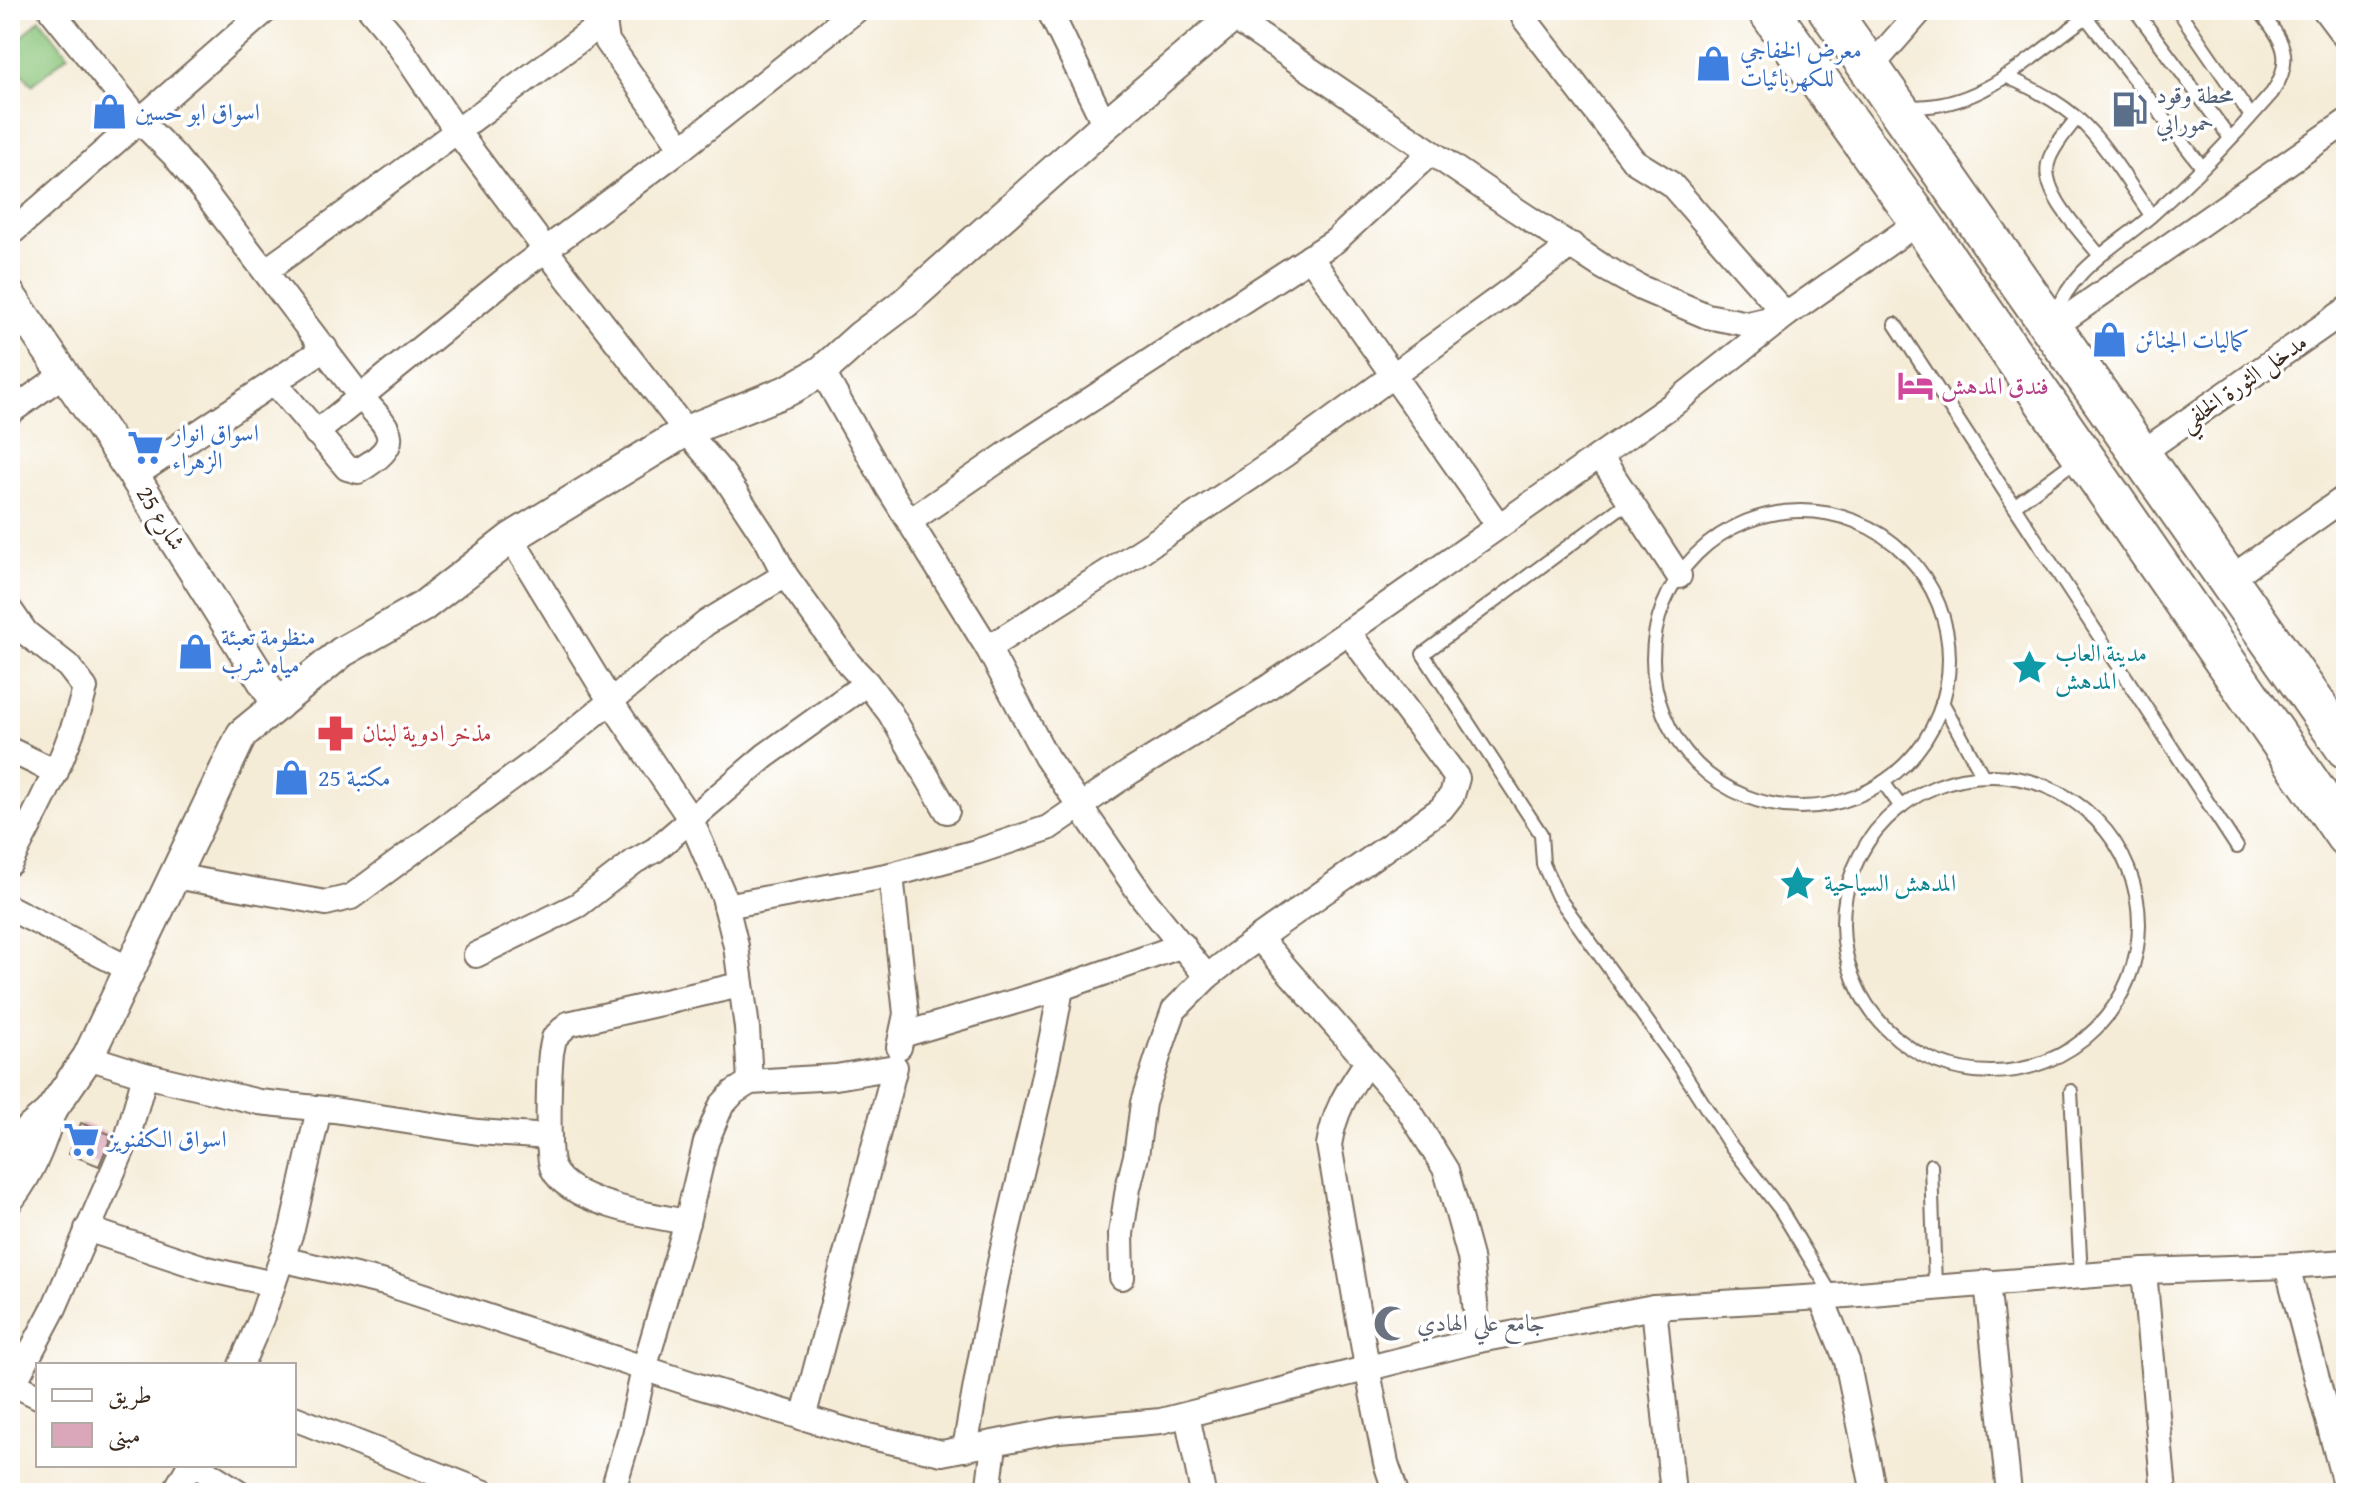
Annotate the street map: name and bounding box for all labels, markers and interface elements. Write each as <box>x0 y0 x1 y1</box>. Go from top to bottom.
place label: معرض الخفاجي للكهربائيات <box>1740 32 1862 95</box>
shop icon: معرض الخفاجي للكهربائيات <box>1695 45 1733 83</box>
place label: محطة وقود حمورابي <box>2156 77 2234 142</box>
fuel station icon: محطة وقود حمورابي <box>2111 90 2149 128</box>
shop icon: اسواق ابو حسين <box>90 93 128 131</box>
place label: اسواق ابو حسين <box>135 94 260 129</box>
shop icon: كماليات الجنائن <box>2090 321 2128 359</box>
place label: كماليات الجنائن <box>2135 322 2249 357</box>
street label: مدخل الثورة الخلفي <box>2171 324 2318 444</box>
hotel icon: فندق المدهش <box>1896 367 1934 405</box>
place label: فندق المدهش <box>1941 368 2049 403</box>
place label: اسواق انوار الزهراء <box>170 415 259 478</box>
supermarket icon: اسواق انوار الزهراء <box>127 428 165 466</box>
street label: شارع 25 <box>125 479 195 558</box>
place label: منظومة تعبئة مياه شرب <box>221 619 316 682</box>
shop icon: منظومة تعبئة مياه شرب <box>176 632 214 670</box>
place label: مدينة العاب المدهش <box>2055 635 2147 698</box>
place icon: مدينة العاب المدهش <box>2010 648 2048 686</box>
pharmacy icon: مذخر ادوية لبنان <box>317 714 355 752</box>
place label: مذخر ادوية لبنان <box>362 715 492 750</box>
shop icon: مكتبة 25 <box>273 759 311 797</box>
place label: مكتبة 25 <box>318 760 391 795</box>
place icon: المدهش السياحية <box>1779 864 1817 902</box>
place label: المدهش السياحية <box>1824 865 1956 900</box>
supermarket icon: اسواق الكفنويز <box>63 1120 101 1158</box>
place label: اسواق الكفنويز <box>105 1121 227 1156</box>
mosque icon: جامع علي الهادي <box>1372 1304 1410 1342</box>
place label: جامع علي الهادي <box>1417 1305 1545 1346</box>
legend <box>36 1363 296 1467</box>
text: طريق <box>108 1377 152 1412</box>
text: مبنى <box>108 1417 141 1452</box>

